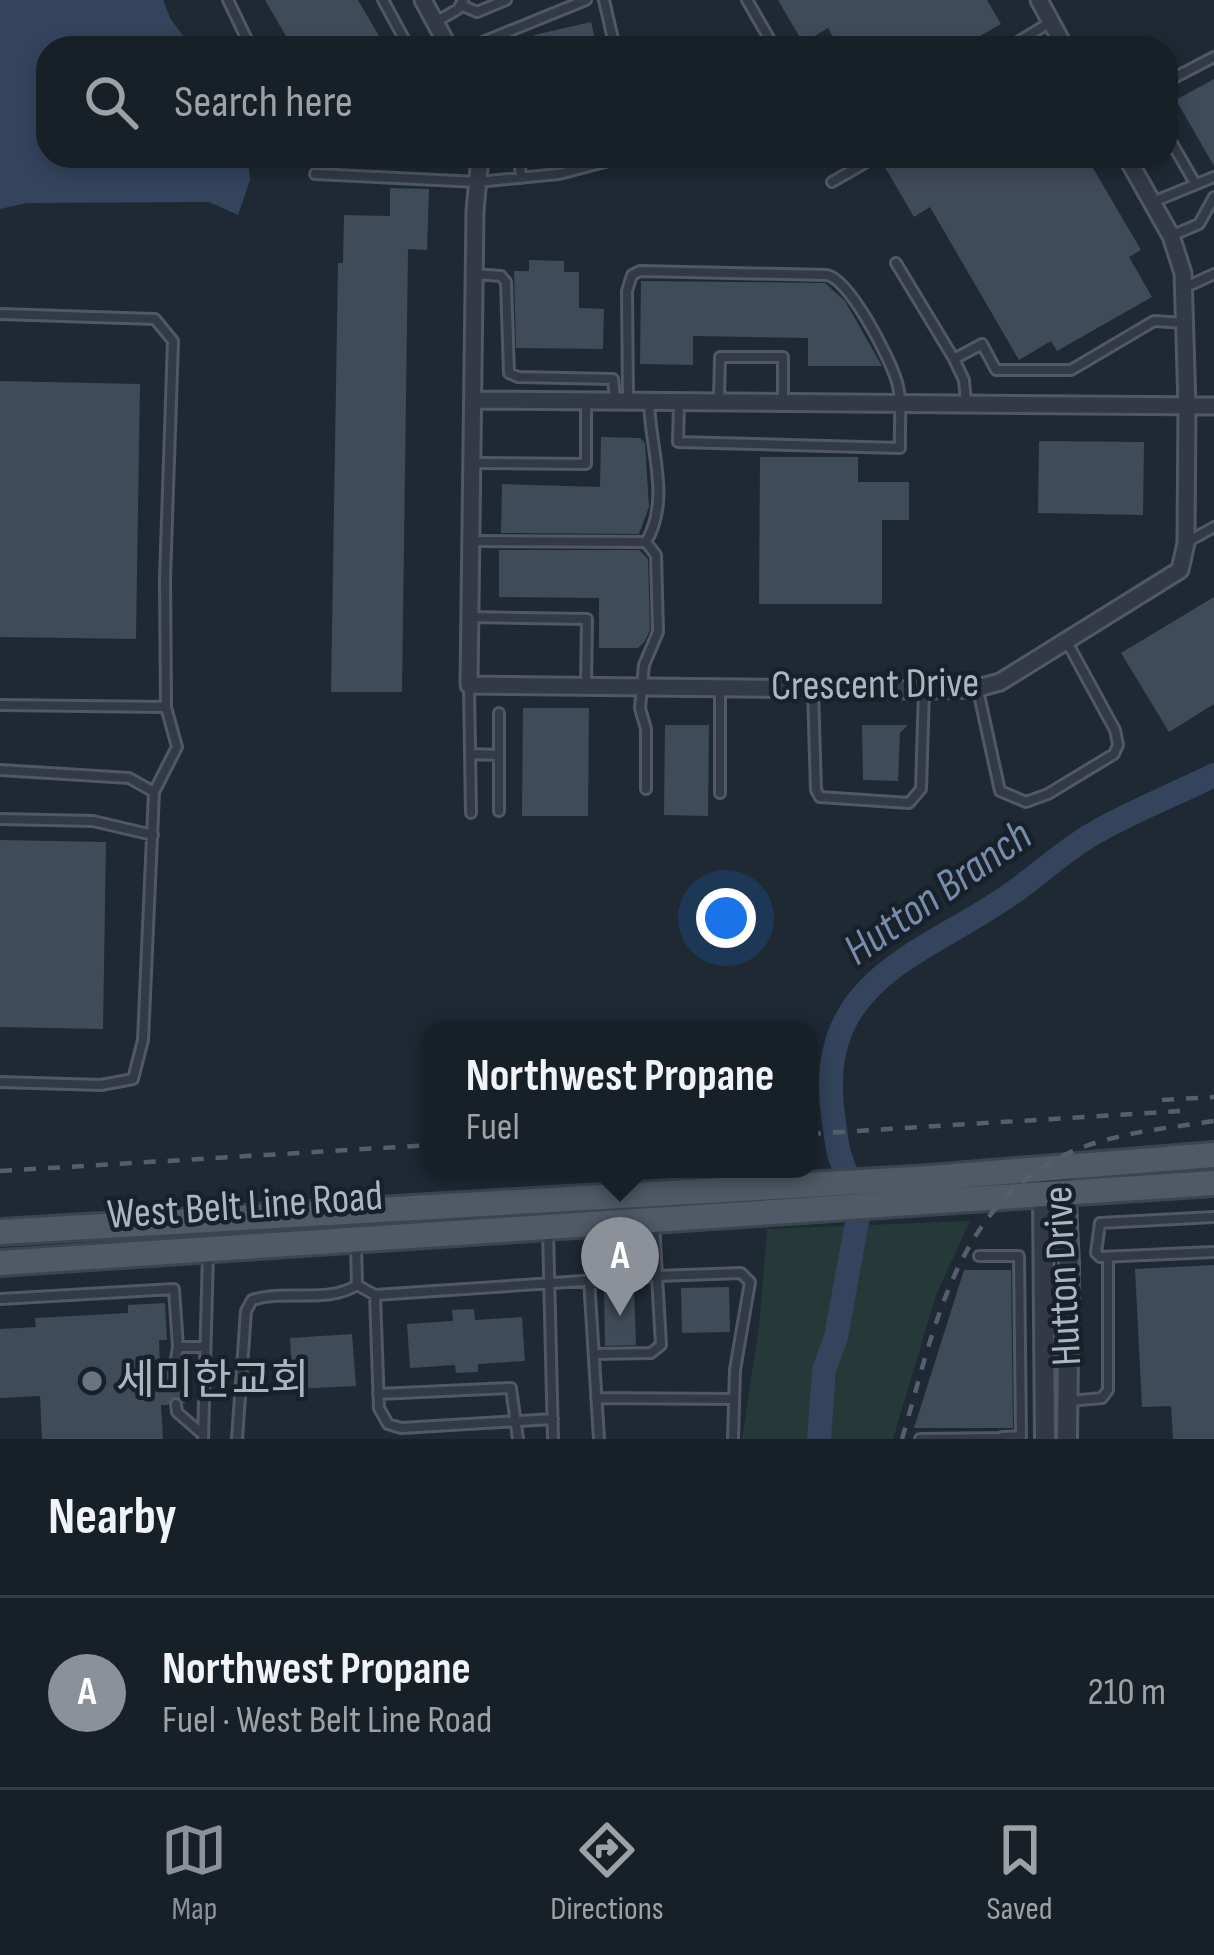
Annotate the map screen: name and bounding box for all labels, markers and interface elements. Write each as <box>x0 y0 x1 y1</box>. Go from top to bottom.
search box <box>36 36 1178 168</box>
icon: search <box>78 69 144 135</box>
text: Search here <box>174 75 353 130</box>
street label: Crescent Drive <box>770 658 980 712</box>
water label: Hutton Branch <box>833 808 1043 978</box>
your location <box>696 888 756 948</box>
popup <box>422 1022 818 1178</box>
text: Northwest Propane <box>466 1049 774 1104</box>
text: Fuel <box>466 1104 520 1151</box>
street label: West Belt Line Road <box>106 1171 384 1241</box>
street label: Hutton Drive <box>1033 1185 1093 1367</box>
pin: A <box>581 1217 659 1316</box>
place label: 세미한교회 <box>116 1356 309 1407</box>
marker: 세미한교회 <box>79 1368 105 1394</box>
text: Nearby <box>48 1487 177 1548</box>
text: Northwest Propane <box>162 1642 471 1697</box>
text: A <box>78 1669 96 1716</box>
text: 210 m <box>1088 1669 1166 1716</box>
text: Fuel · West Belt Line Road <box>162 1697 492 1744</box>
tab: Map <box>161 1817 227 1929</box>
tab: Directions <box>550 1817 664 1929</box>
tab: Saved <box>986 1817 1053 1929</box>

